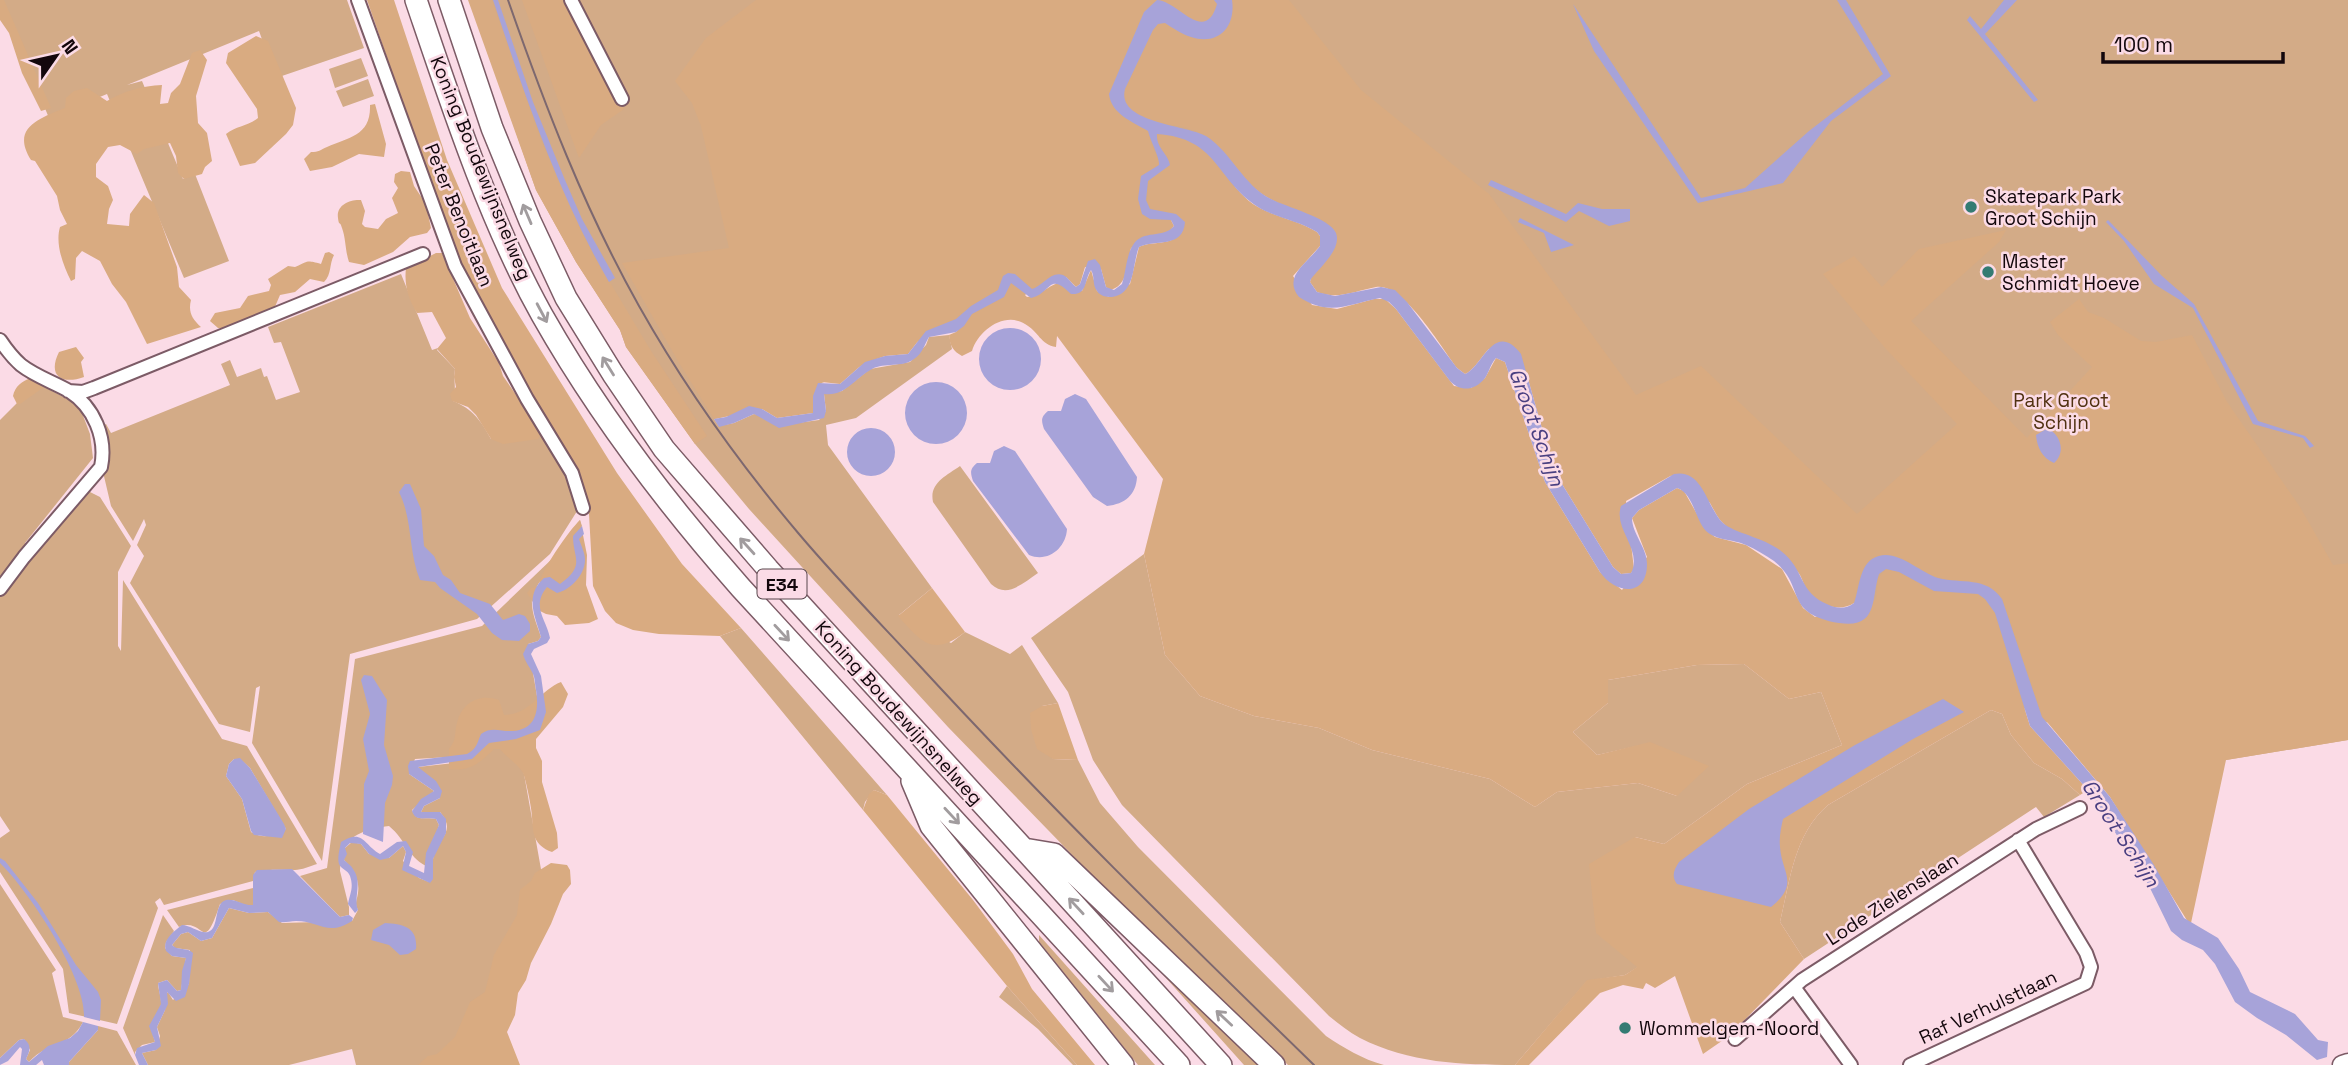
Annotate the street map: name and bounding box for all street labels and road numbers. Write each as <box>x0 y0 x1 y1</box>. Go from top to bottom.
street label: Koning Boudewijnsnelweg <box>425 52 537 284</box>
street label: Peter Benoitlaan <box>419 140 499 290</box>
road number: E34 <box>758 570 806 598</box>
street label: Koning Boudewijnsnelweg <box>810 616 988 810</box>
street label: Lode Zielenslaan <box>1821 847 1963 951</box>
street label: Raf Verhulstlaan <box>1915 964 2061 1050</box>

